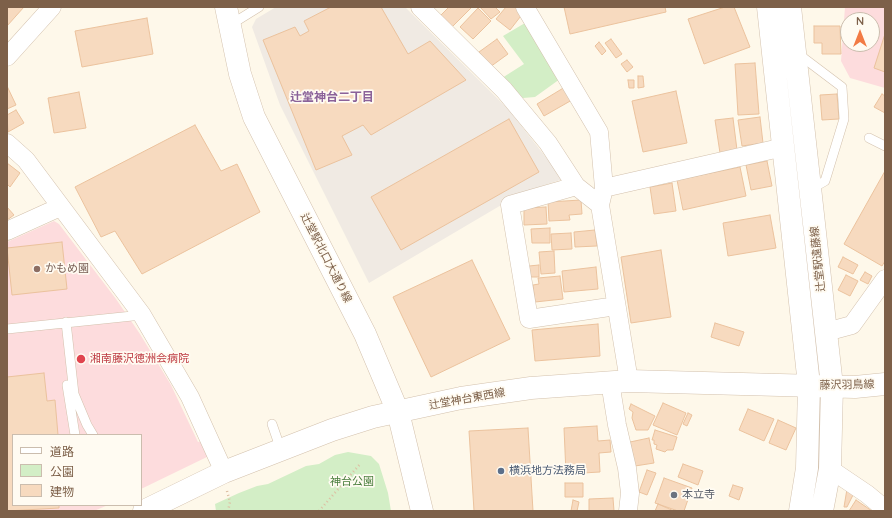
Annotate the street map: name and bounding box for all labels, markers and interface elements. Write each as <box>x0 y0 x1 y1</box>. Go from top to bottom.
north arrow <box>840 12 880 52</box>
text: N <box>856 14 864 28</box>
district label: 辻堂神台二丁目 <box>290 90 374 104</box>
street label: 辻堂駅北口大通り線 <box>298 211 354 305</box>
street label: 辻堂駅遠藤線 <box>808 225 828 293</box>
place label: かもめ園 <box>45 262 89 276</box>
marker: かもめ園 <box>32 264 42 274</box>
place label: 湘南藤沢徳洲会病院 <box>90 352 189 366</box>
marker: 湘南藤沢徳洲会病院 <box>75 353 87 365</box>
street label: 藤沢羽鳥線 <box>819 378 875 392</box>
street label: 辻堂神台東西線 <box>428 386 506 412</box>
legend <box>12 434 142 506</box>
text: 道路 <box>50 444 74 459</box>
text: 公園 <box>50 464 74 479</box>
place label: 横浜地方法務局 <box>509 464 586 478</box>
marker: 横浜地方法務局 <box>496 466 506 476</box>
park label: 神台公園 <box>330 475 374 489</box>
text: 建物 <box>50 484 74 499</box>
place label: 本立寺 <box>682 488 715 502</box>
marker: 本立寺 <box>669 490 679 500</box>

